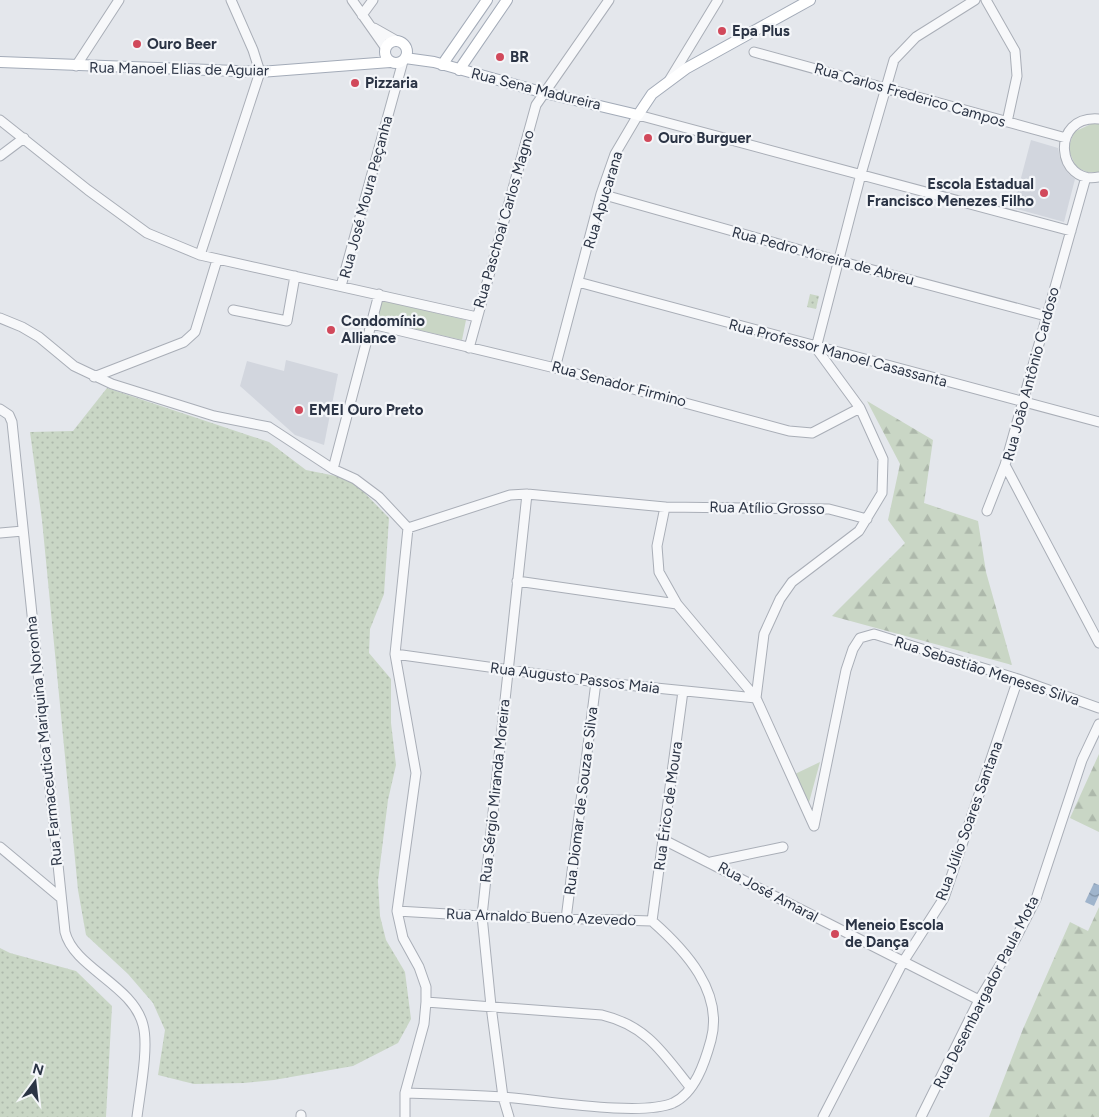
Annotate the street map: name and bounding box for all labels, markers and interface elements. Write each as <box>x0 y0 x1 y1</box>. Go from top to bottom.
place label: Epa Plus <box>732 22 790 40</box>
marker: Epa Plus <box>716 25 728 37</box>
place label: Ouro Beer <box>147 35 217 53</box>
marker: Ouro Beer <box>131 38 143 50</box>
place label: BR <box>510 48 529 66</box>
marker: BR <box>494 51 506 63</box>
street label: Rua Manoel Elias de Aguiar <box>89 58 269 80</box>
street label: Rua Carlos Frederico Campos <box>812 59 1008 131</box>
street label: Rua Sena Madureira <box>469 64 603 114</box>
place label: Pizzaria <box>365 74 418 92</box>
marker: Pizzaria <box>349 77 361 89</box>
street label: Rua José Moura Peçanha <box>336 114 396 280</box>
street label: Rua Paschoal Carlos Magno <box>470 128 538 310</box>
place label: Ouro Burguer <box>658 129 752 147</box>
marker: Ouro Burguer <box>642 132 654 144</box>
street label: Rua Apucarana <box>580 149 626 251</box>
place label: Escola Estadual Francisco Menezes Filho <box>867 175 1034 210</box>
marker: Escola Estadual Francisco Menezes Filho <box>1038 187 1050 199</box>
street label: Rua Pedro Moreira de Abreu <box>730 223 916 289</box>
street label: Rua João Antônio Cardoso <box>999 285 1063 463</box>
place label: Condomínio Alliance <box>341 312 425 347</box>
street label: Rua Professor Manoel Casassanta <box>727 315 949 391</box>
marker: Condomínio Alliance <box>325 324 337 336</box>
street label: Rua Senador Firmino <box>550 357 689 411</box>
place label: EMEI Ouro Preto <box>309 401 424 419</box>
marker: EMEI Ouro Preto <box>293 404 305 416</box>
street label: Rua Atílio Grosso <box>709 498 825 518</box>
street label: Rua Farmaceutica Mariquina Noronha <box>22 615 66 867</box>
street label: Rua Sebastião Meneses Silva <box>892 633 1082 709</box>
street label: Rua Augusto Passos Maia <box>489 659 661 697</box>
street label: Rua Sérgio Miranda Moreira <box>476 698 514 884</box>
street label: Rua Diomar de Souza e Silva <box>561 706 601 896</box>
street label: Rua Júlio Soares Santana <box>932 739 1006 903</box>
street label: Rua Érico de Moura <box>650 740 686 872</box>
street label: Rua José Amaral <box>715 858 821 926</box>
street label: Rua Desembargador Paula Mota <box>929 893 1043 1091</box>
street label: Rua Arnaldo Bueno Azevedo <box>446 905 637 929</box>
place label: Meneio Escola de Dança <box>845 916 944 951</box>
marker: Meneio Escola de Dança <box>829 928 841 940</box>
north arrow <box>10 1057 60 1107</box>
text: N <box>31 1060 46 1080</box>

